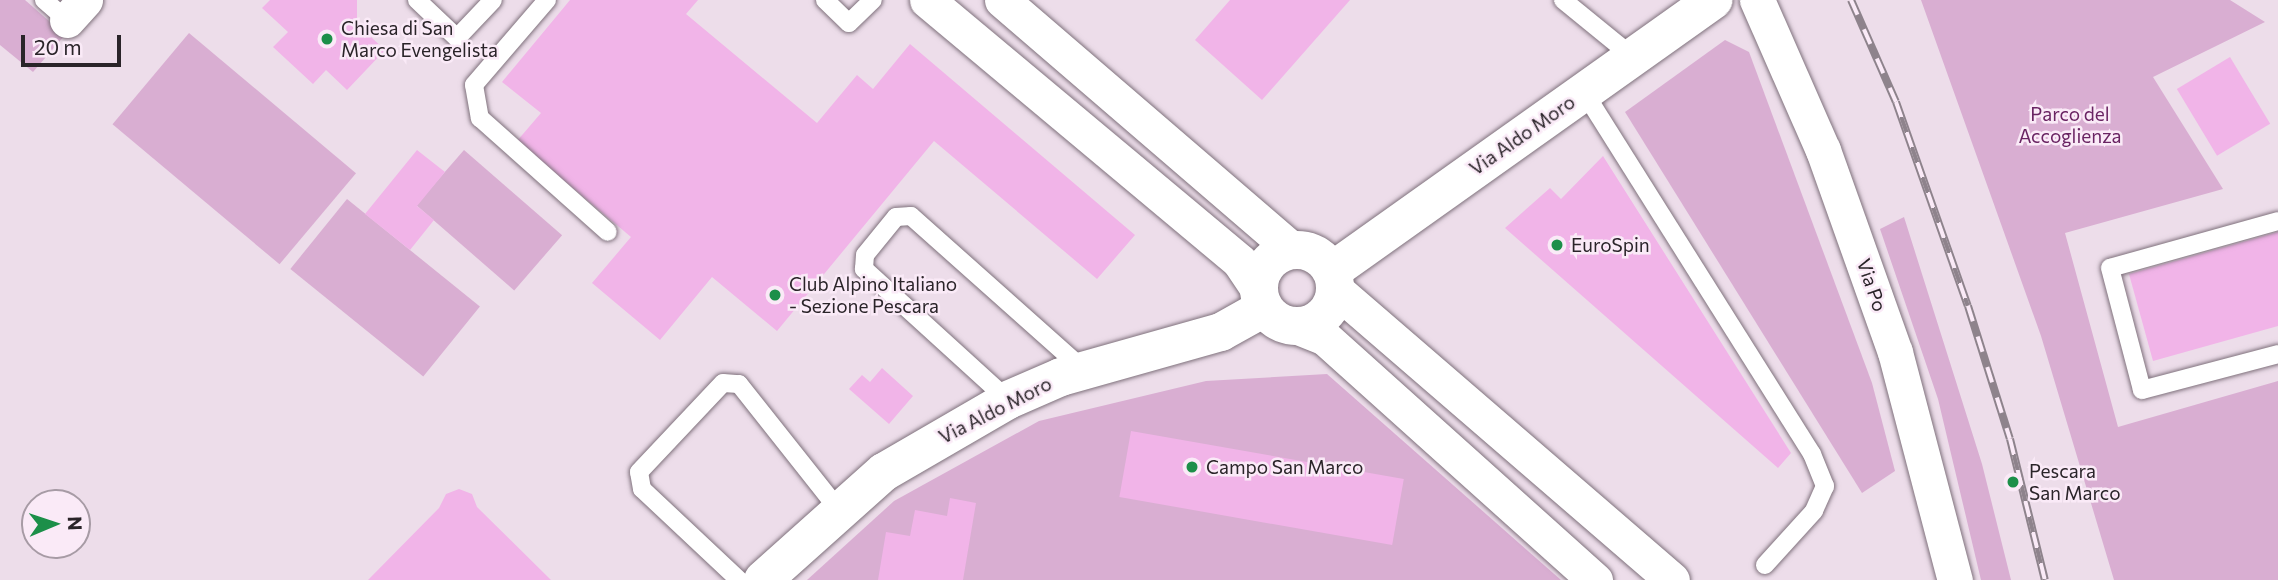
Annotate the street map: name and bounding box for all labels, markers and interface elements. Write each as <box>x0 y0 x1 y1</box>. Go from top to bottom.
place label: Chiesa di San Marco Evengelista <box>341 17 498 61</box>
scale bar <box>24 21 124 65</box>
marker: Chiesa di San Marco Evengelista <box>319 31 335 47</box>
text: 20 m <box>34 34 82 59</box>
street label: Via Aldo Moro <box>1465 90 1579 180</box>
park label: Parco del Accoglienza <box>2018 103 2122 147</box>
place label: EuroSpin <box>1571 234 1650 256</box>
marker: EuroSpin <box>1549 237 1565 253</box>
street label: Via Po <box>1852 256 1892 314</box>
place label: Club Alpino Italiano - Sezione Pescara <box>789 273 957 317</box>
marker: Club Alpino Italiano - Sezione Pescara <box>767 287 783 303</box>
street label: Via Aldo Moro <box>935 372 1055 448</box>
place label: Campo San Marco <box>1206 456 1363 478</box>
marker: Campo San Marco <box>1184 459 1200 475</box>
place label: Pescara San Marco <box>2029 460 2121 504</box>
marker: Pescara San Marco <box>2003 472 2023 492</box>
north arrow <box>21 489 91 559</box>
text: N <box>64 516 87 531</box>

